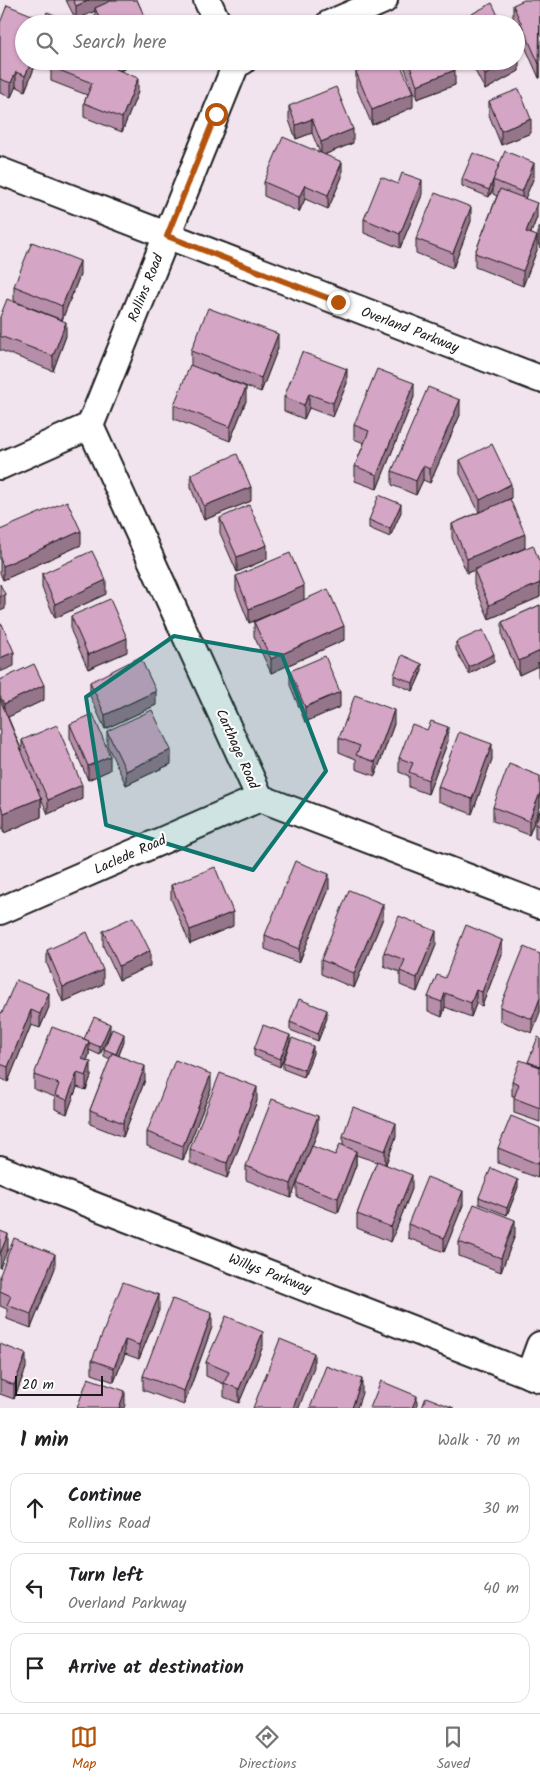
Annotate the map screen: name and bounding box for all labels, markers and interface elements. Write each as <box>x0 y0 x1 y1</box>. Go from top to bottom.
search box <box>15 15 525 70</box>
text: Search here <box>73 28 167 58</box>
icon: search <box>33 29 61 57</box>
route start <box>205 103 228 126</box>
street label: Rollins Road <box>122 250 170 325</box>
route end <box>327 291 350 314</box>
street label: Overland Parkway <box>358 301 463 359</box>
street label: Carthage Road <box>210 705 265 794</box>
street label: Laclede Road <box>90 829 171 881</box>
street label: Willys Parkway <box>225 1248 315 1300</box>
scale bar <box>15 1373 102 1396</box>
text: 20 m <box>22 1374 54 1396</box>
text: 1 min <box>20 1424 69 1457</box>
text: Walk · 70 m <box>437 1428 520 1453</box>
text: Continue <box>68 1481 141 1511</box>
icon: ahead <box>21 1494 49 1522</box>
text: 30 m <box>483 1496 519 1521</box>
text: Rollins Road <box>68 1511 150 1536</box>
text: Turn left <box>68 1561 143 1591</box>
icon: left <box>21 1574 49 1602</box>
text: 40 m <box>483 1576 519 1601</box>
text: Overland Parkway <box>68 1591 186 1616</box>
text: Arrive at destination <box>68 1653 244 1683</box>
icon: arrive <box>21 1654 49 1682</box>
tab: Map <box>70 1723 98 1775</box>
tab: Directions <box>238 1723 296 1775</box>
tab: Saved <box>437 1723 470 1775</box>

